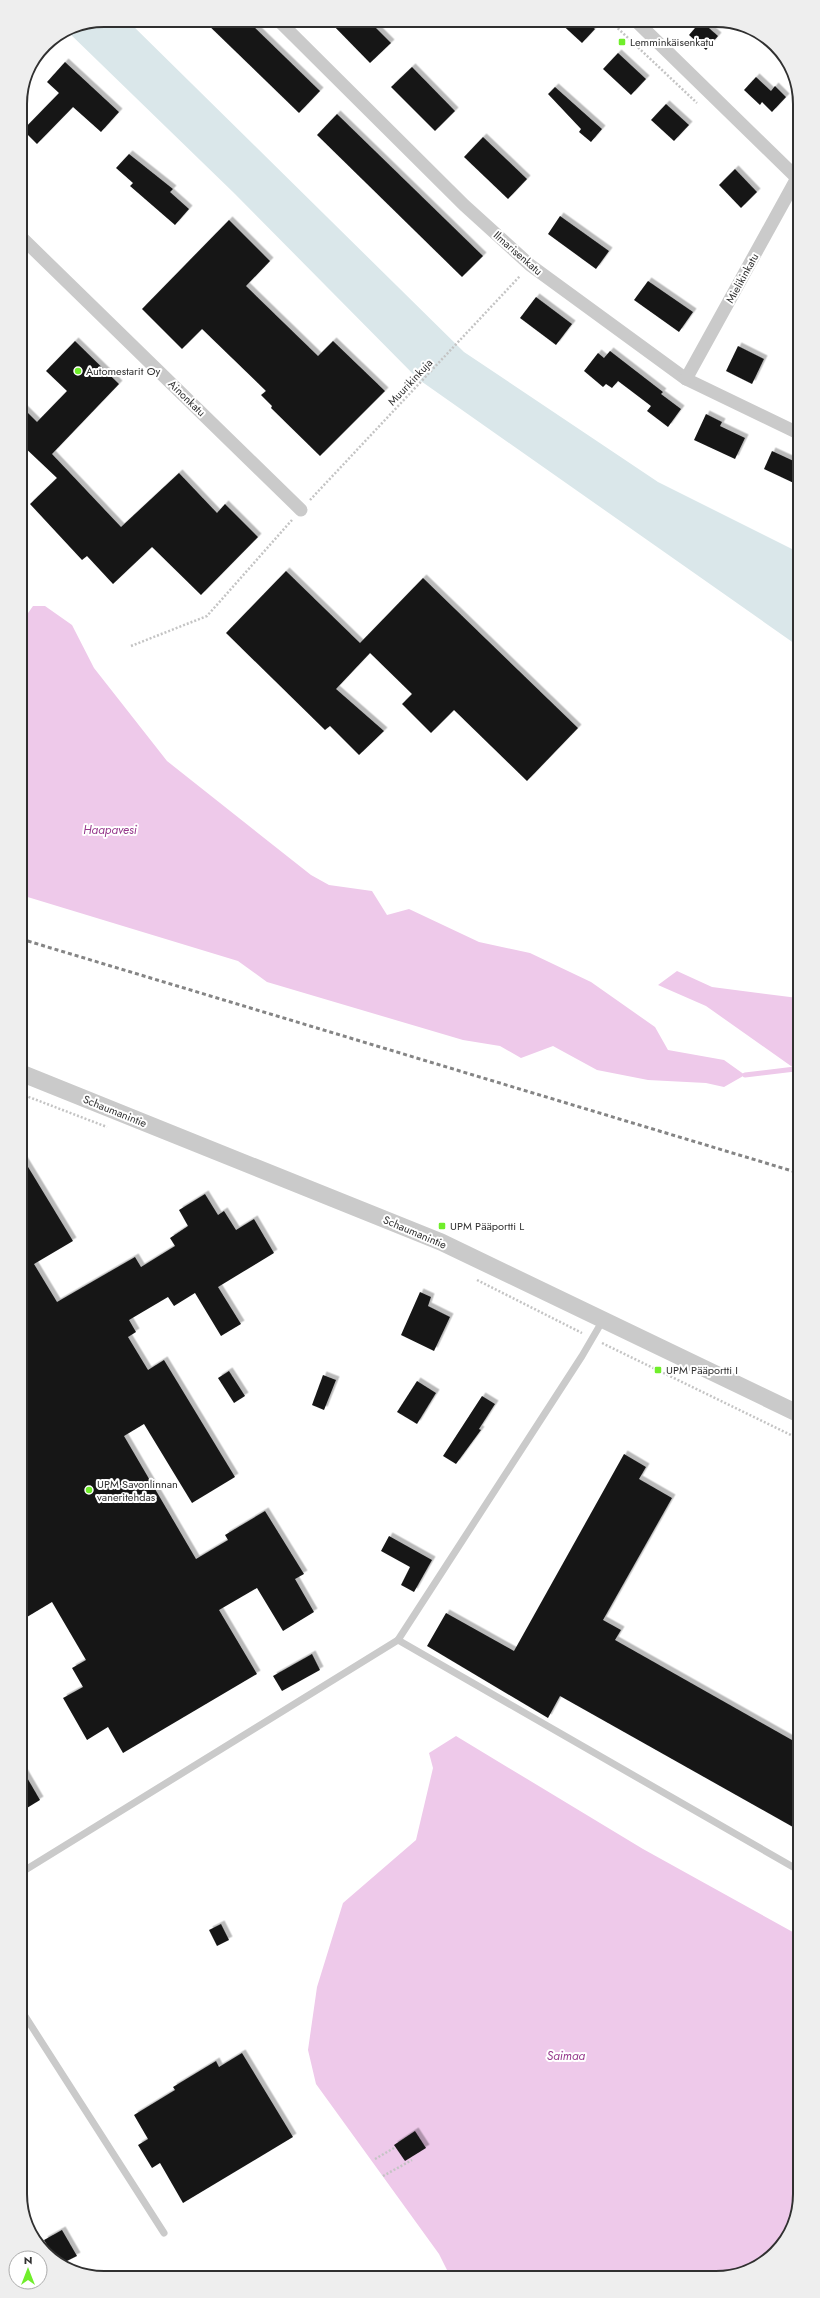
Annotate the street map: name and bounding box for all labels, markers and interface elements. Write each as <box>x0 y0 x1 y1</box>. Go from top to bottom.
place label: Lemminkäisenkatu <box>630 34 714 50</box>
marker: Lemminkäisenkatu <box>617 37 627 47</box>
street label: Ilmarisenkatu <box>490 227 546 279</box>
street label: Mielikinkatu <box>722 250 762 306</box>
street label: Muurikinkuja <box>384 355 436 409</box>
place label: Automestarit Oy <box>86 363 160 379</box>
marker: Automestarit Oy <box>73 366 83 376</box>
street label: Ainonkatu <box>165 376 209 420</box>
water label: Haapavesi <box>83 821 138 839</box>
street label: Schaumanintie <box>81 1091 150 1131</box>
street label: Schaumanintie <box>381 1211 450 1253</box>
place label: UPM Pääportti L <box>450 1218 524 1234</box>
marker: UPM Pääportti L <box>437 1221 447 1231</box>
place label: UPM Pääportti I <box>666 1362 738 1378</box>
marker: UPM Pääportti I <box>653 1365 663 1375</box>
place label: UPM Savonlinnan vaneritehdas <box>97 1476 178 1505</box>
marker: UPM Savonlinnan vaneritehdas <box>84 1485 94 1495</box>
water label: Saimaa <box>547 2047 586 2065</box>
north arrow <box>8 2250 48 2290</box>
text: N <box>24 2252 32 2268</box>

